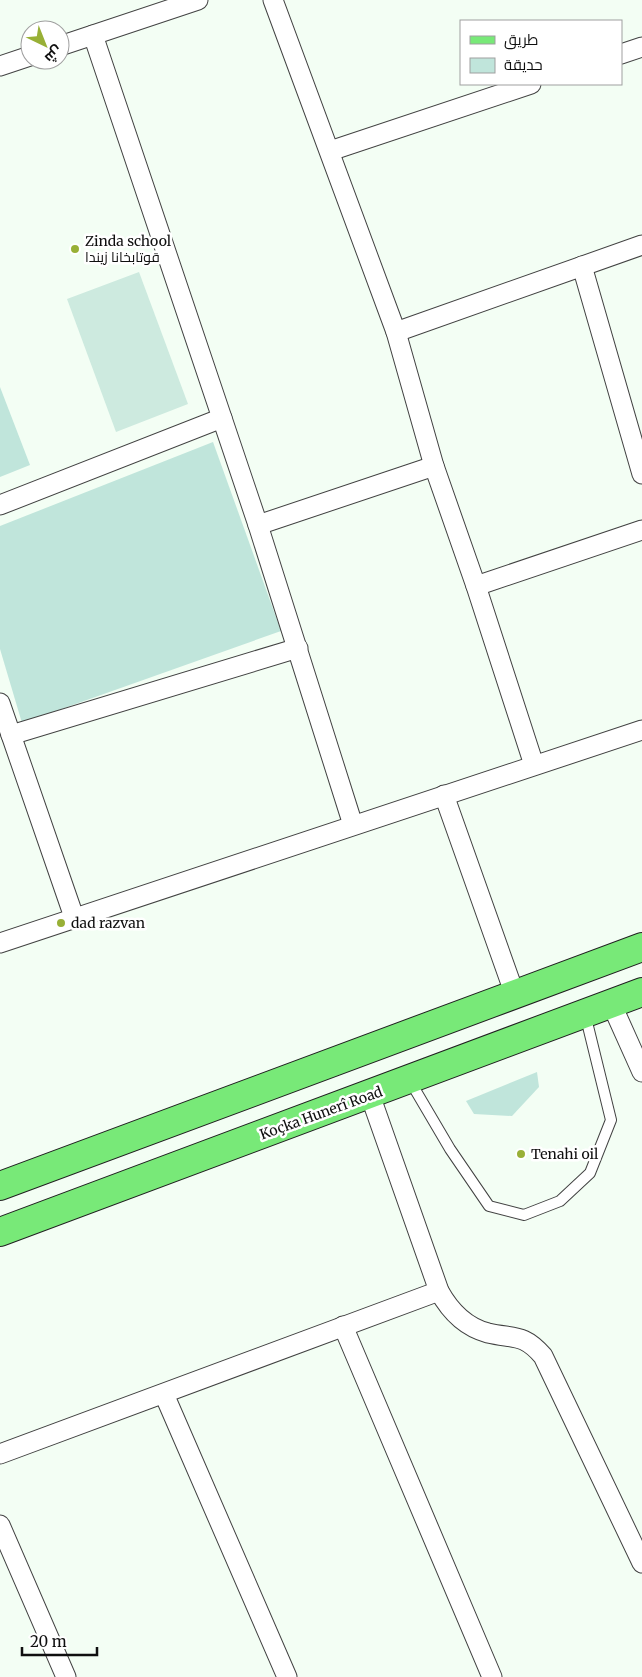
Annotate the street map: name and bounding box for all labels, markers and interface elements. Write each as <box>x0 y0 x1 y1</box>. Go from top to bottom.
north arrow <box>20 20 70 70</box>
legend <box>460 20 622 85</box>
text: طريق <box>504 30 538 50</box>
text: ش <box>41 42 67 67</box>
text: حديقة <box>504 55 543 74</box>
place label: Zinda school قوتابخانا زیندا <box>85 232 172 266</box>
marker: Zinda school قوتابخانا زیندا <box>69 243 81 255</box>
place label: dad razvan <box>71 914 145 932</box>
marker: dad razvan <box>55 917 67 929</box>
street label: Koçka Hunerî Road <box>257 1082 385 1144</box>
place label: Tenahi oil <box>531 1145 599 1163</box>
marker: Tenahi oil <box>515 1148 527 1160</box>
scale bar <box>22 1624 98 1656</box>
text: 20 m <box>30 1632 67 1651</box>

